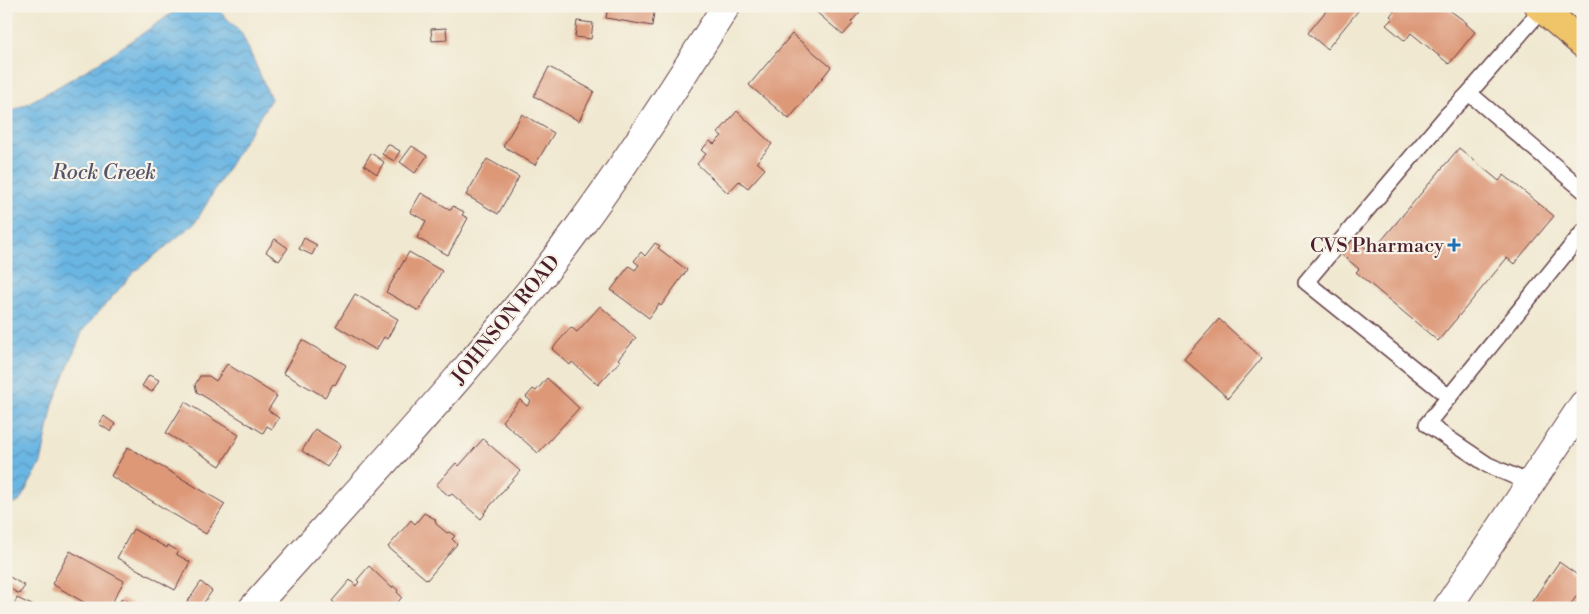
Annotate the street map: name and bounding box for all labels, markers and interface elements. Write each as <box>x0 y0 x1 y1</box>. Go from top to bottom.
water label: Rock Creek <box>51 160 156 186</box>
place label: CVS Pharmacy <box>1310 234 1444 259</box>
marker: CVS Pharmacy <box>1448 239 1460 251</box>
street label: JOHNSON ROAD <box>446 250 566 390</box>

